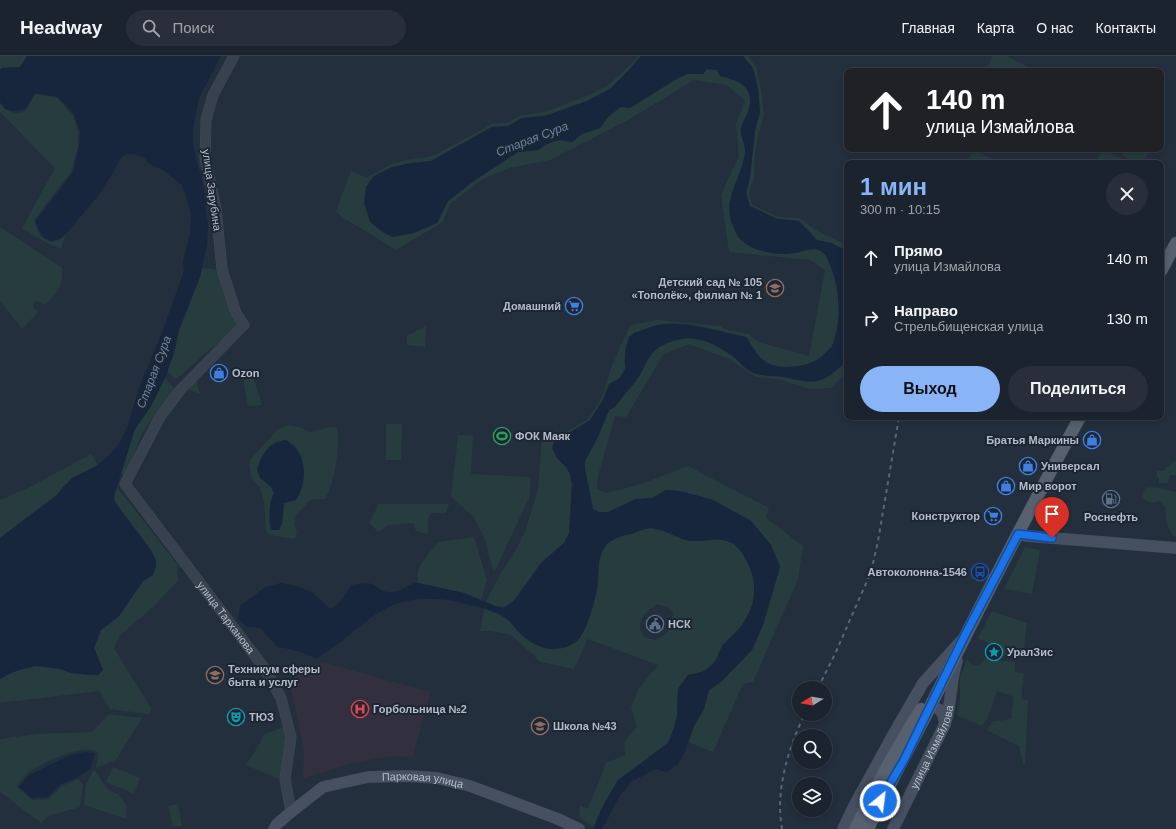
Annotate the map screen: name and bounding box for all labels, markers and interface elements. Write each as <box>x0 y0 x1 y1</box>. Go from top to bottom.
search box <box>126 10 406 46</box>
text: Headway <box>20 17 102 38</box>
icon: search <box>140 17 162 39</box>
text: Поиск <box>172 19 214 36</box>
text: Главная <box>901 20 955 36</box>
text: Карта <box>977 20 1014 36</box>
text: О нас <box>1036 20 1074 36</box>
text: Контакты <box>1096 20 1156 36</box>
icon: ahead <box>860 84 912 136</box>
text: 140 m <box>926 84 1005 115</box>
text: улица Измайлова <box>926 117 1074 137</box>
water label: Старая Сура <box>494 119 570 159</box>
street label: улица Зарубина <box>200 148 224 232</box>
text: 1 мин <box>860 173 927 200</box>
button: close <box>1106 173 1148 215</box>
text: 300 m · 10:15 <box>860 202 940 217</box>
text: Прямо <box>894 242 943 259</box>
icon: ahead <box>860 247 882 269</box>
text: 140 m <box>1106 250 1148 267</box>
text: улица Измайлова <box>894 259 1001 274</box>
place label: Детский сад № 105 «Тополёк», филиал № 1 <box>631 276 762 301</box>
school or university icon: Детский сад № 105 «Тополёк», филиал № 1 <box>765 278 785 298</box>
supermarket icon: Домашний <box>564 296 584 316</box>
place label: Домашний <box>503 300 561 312</box>
text: Направо <box>894 302 958 319</box>
icon: right <box>860 307 882 329</box>
text: 130 m <box>1106 310 1148 327</box>
text: Стрельбищенская улица <box>894 319 1044 334</box>
water label: Старая Сура <box>134 334 174 410</box>
shop icon: Ozon <box>209 363 229 383</box>
button: Выход <box>860 366 1000 412</box>
button: Поделиться <box>1008 366 1148 412</box>
place label: Ozon <box>232 367 260 379</box>
sports icon: ФОК Маяк <box>492 426 512 446</box>
place label: ФОК Маяк <box>515 430 571 442</box>
shop icon: Братья Маркины <box>1082 430 1102 450</box>
place label: Братья Маркины <box>986 434 1079 446</box>
shop icon: Универсал <box>1018 456 1038 476</box>
place label: Универсал <box>1041 460 1100 472</box>
shop icon: Мир ворот <box>996 476 1016 496</box>
place label: Мир ворот <box>1019 480 1077 492</box>
fuel station icon: Роснефть <box>1101 489 1121 509</box>
pin <box>1035 497 1069 538</box>
icon: arrive <box>1041 503 1063 525</box>
supermarket icon: Конструктор <box>983 506 1003 526</box>
place label: Конструктор <box>912 510 980 522</box>
place label: Роснефть <box>1084 511 1138 523</box>
bus stop icon: Автоколонна-1546 <box>970 562 990 582</box>
place label: Автоколонна-1546 <box>868 566 967 578</box>
street label: улица Тарханова <box>195 579 258 656</box>
public building icon: НСК <box>645 614 665 634</box>
place label: НСК <box>668 618 691 630</box>
place icon: УралЗис <box>984 642 1004 662</box>
place label: УралЗис <box>1007 646 1053 658</box>
place label: Техникум сферы быта и услуг <box>228 663 320 688</box>
school or university icon: Техникум сферы быта и услуг <box>205 665 225 685</box>
north arrow <box>792 681 832 721</box>
map controls <box>792 681 832 817</box>
hospital icon: Горбольница №2 <box>350 699 370 719</box>
place label: Горбольница №2 <box>373 703 467 715</box>
street label: улица Измайлова <box>908 703 955 791</box>
theatre icon: ТЮЗ <box>226 707 246 727</box>
place label: ТЮЗ <box>249 711 274 723</box>
school or university icon: Школа №43 <box>530 716 550 736</box>
place label: Школа №43 <box>553 720 617 732</box>
button: search <box>792 729 832 769</box>
street label: Парковая улица <box>382 770 466 790</box>
button: layers <box>792 777 832 817</box>
position arrow <box>859 780 901 822</box>

